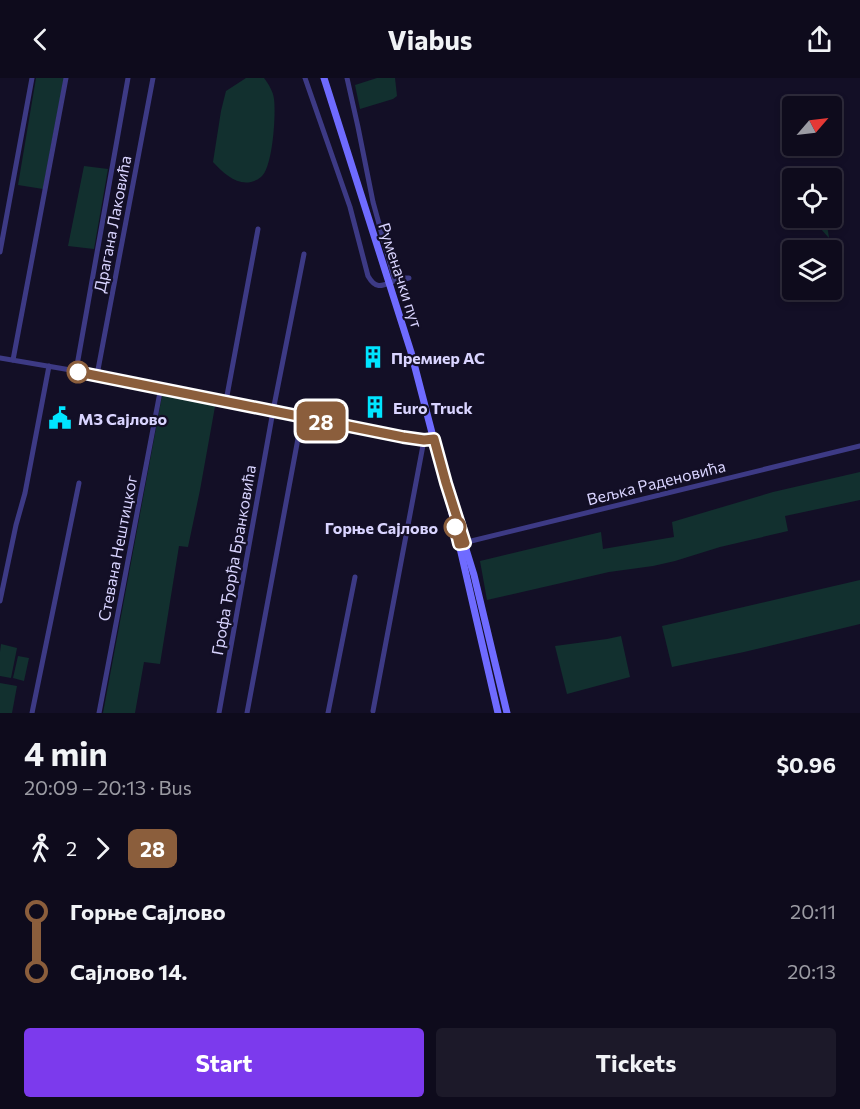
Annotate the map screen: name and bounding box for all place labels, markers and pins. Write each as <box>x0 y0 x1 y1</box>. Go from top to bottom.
building icon: Премиер АС <box>360 344 386 370</box>
place label: Премиер АС <box>391 348 485 367</box>
unlabelled marker <box>67 361 89 383</box>
building icon: Euro Truck <box>362 394 388 420</box>
place label: Euro Truck <box>393 398 473 417</box>
public building icon: МЗ Сајлово <box>47 405 73 431</box>
place label: МЗ Сајлово <box>78 409 167 428</box>
marker: Горње Сајлово <box>444 516 466 538</box>
place label: Горње Сајлово <box>325 518 438 537</box>

